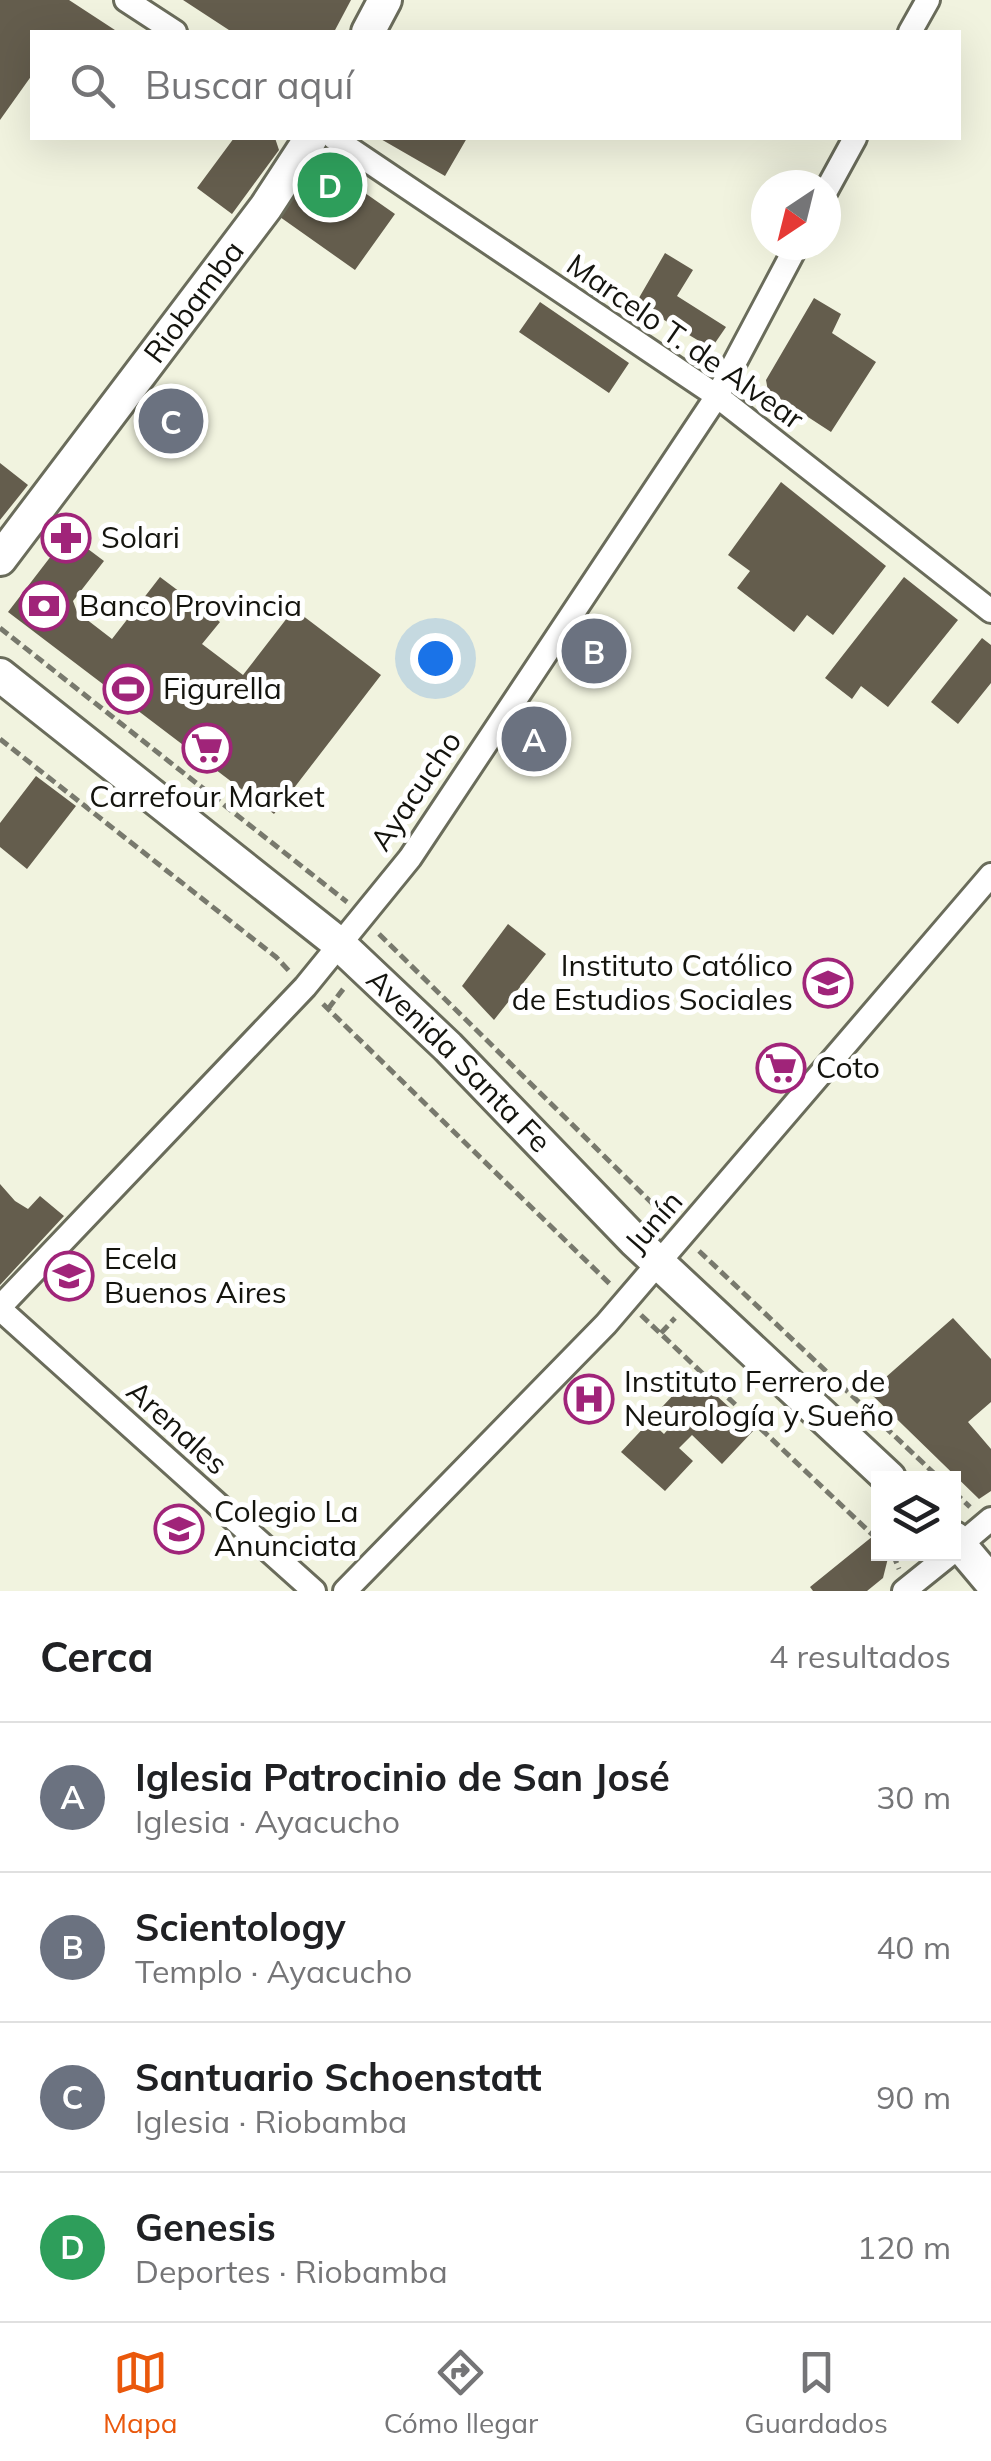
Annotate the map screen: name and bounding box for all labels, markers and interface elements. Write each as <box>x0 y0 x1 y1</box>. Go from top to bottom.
search box <box>30 30 961 140</box>
icon: search <box>65 58 120 113</box>
text: Buscar aquí <box>145 61 353 109</box>
pin: D <box>298 148 362 222</box>
north arrow <box>751 170 841 260</box>
street label: Riobamba <box>135 233 252 370</box>
street label: Marcelo T. de Alvear <box>560 245 812 437</box>
pin: C <box>138 384 204 458</box>
pharmacy icon: Solari <box>40 512 92 564</box>
place label: Solari <box>101 518 180 556</box>
bank icon: Banco Provincia <box>18 580 70 632</box>
place label: Banco Provincia <box>79 586 302 624</box>
pin: B <box>562 614 626 688</box>
your location <box>410 633 461 684</box>
sports icon: Figurella <box>102 663 154 715</box>
place label: Figurella <box>163 669 282 707</box>
pin: A <box>502 702 566 776</box>
supermarket icon: Carrefour Market <box>181 722 233 774</box>
street label: Ayacucho <box>361 723 469 858</box>
place label: Carrefour Market <box>89 777 325 815</box>
place label: Instituto Católico de Estudios Sociales <box>512 946 793 1018</box>
school or university icon: Instituto Católico de Estudios Sociales <box>802 957 854 1009</box>
street label: Avenida Santa Fe <box>359 960 559 1160</box>
supermarket icon: Coto <box>755 1042 807 1094</box>
place label: Coto <box>816 1048 880 1086</box>
street label: Junín <box>616 1183 690 1260</box>
place label: Ecela Buenos Aires <box>104 1239 287 1311</box>
school or university icon: Ecela Buenos Aires <box>43 1250 95 1302</box>
place label: Instituto Ferrero de Neurología y Sueño <box>624 1362 894 1434</box>
street label: Arenales <box>119 1372 236 1483</box>
hospital icon: Instituto Ferrero de Neurología y Sueño <box>563 1373 615 1425</box>
map controls <box>871 1471 961 1561</box>
button: layers <box>871 1471 961 1561</box>
place label: Colegio La Anunciata <box>214 1492 359 1564</box>
school or university icon: Colegio La Anunciata <box>153 1503 205 1555</box>
text: Cerca <box>40 1630 154 1683</box>
text: 4 resultados <box>769 1636 951 1676</box>
text: Iglesia Patrocinio de San José <box>135 1753 670 1801</box>
text: A <box>60 1777 85 1817</box>
text: 30 m <box>876 1777 951 1817</box>
text: Iglesia · Ayacucho <box>135 1801 400 1841</box>
text: Scientology <box>135 1903 346 1951</box>
text: B <box>61 1927 84 1967</box>
text: 40 m <box>876 1927 951 1967</box>
text: Templo · Ayacucho <box>135 1951 412 1991</box>
text: Santuario Schoenstatt <box>135 2053 542 2101</box>
text: C <box>62 2077 83 2117</box>
text: 90 m <box>876 2077 951 2117</box>
text: Iglesia · Riobamba <box>135 2101 407 2141</box>
text: Genesis <box>135 2203 276 2251</box>
text: D <box>60 2227 85 2267</box>
text: 120 m <box>857 2227 951 2267</box>
text: Deportes · Riobamba <box>135 2251 448 2291</box>
tab: Mapa <box>103 2345 178 2440</box>
tab: Cómo llegar <box>384 2345 538 2440</box>
tab: Guardados <box>744 2345 888 2440</box>

